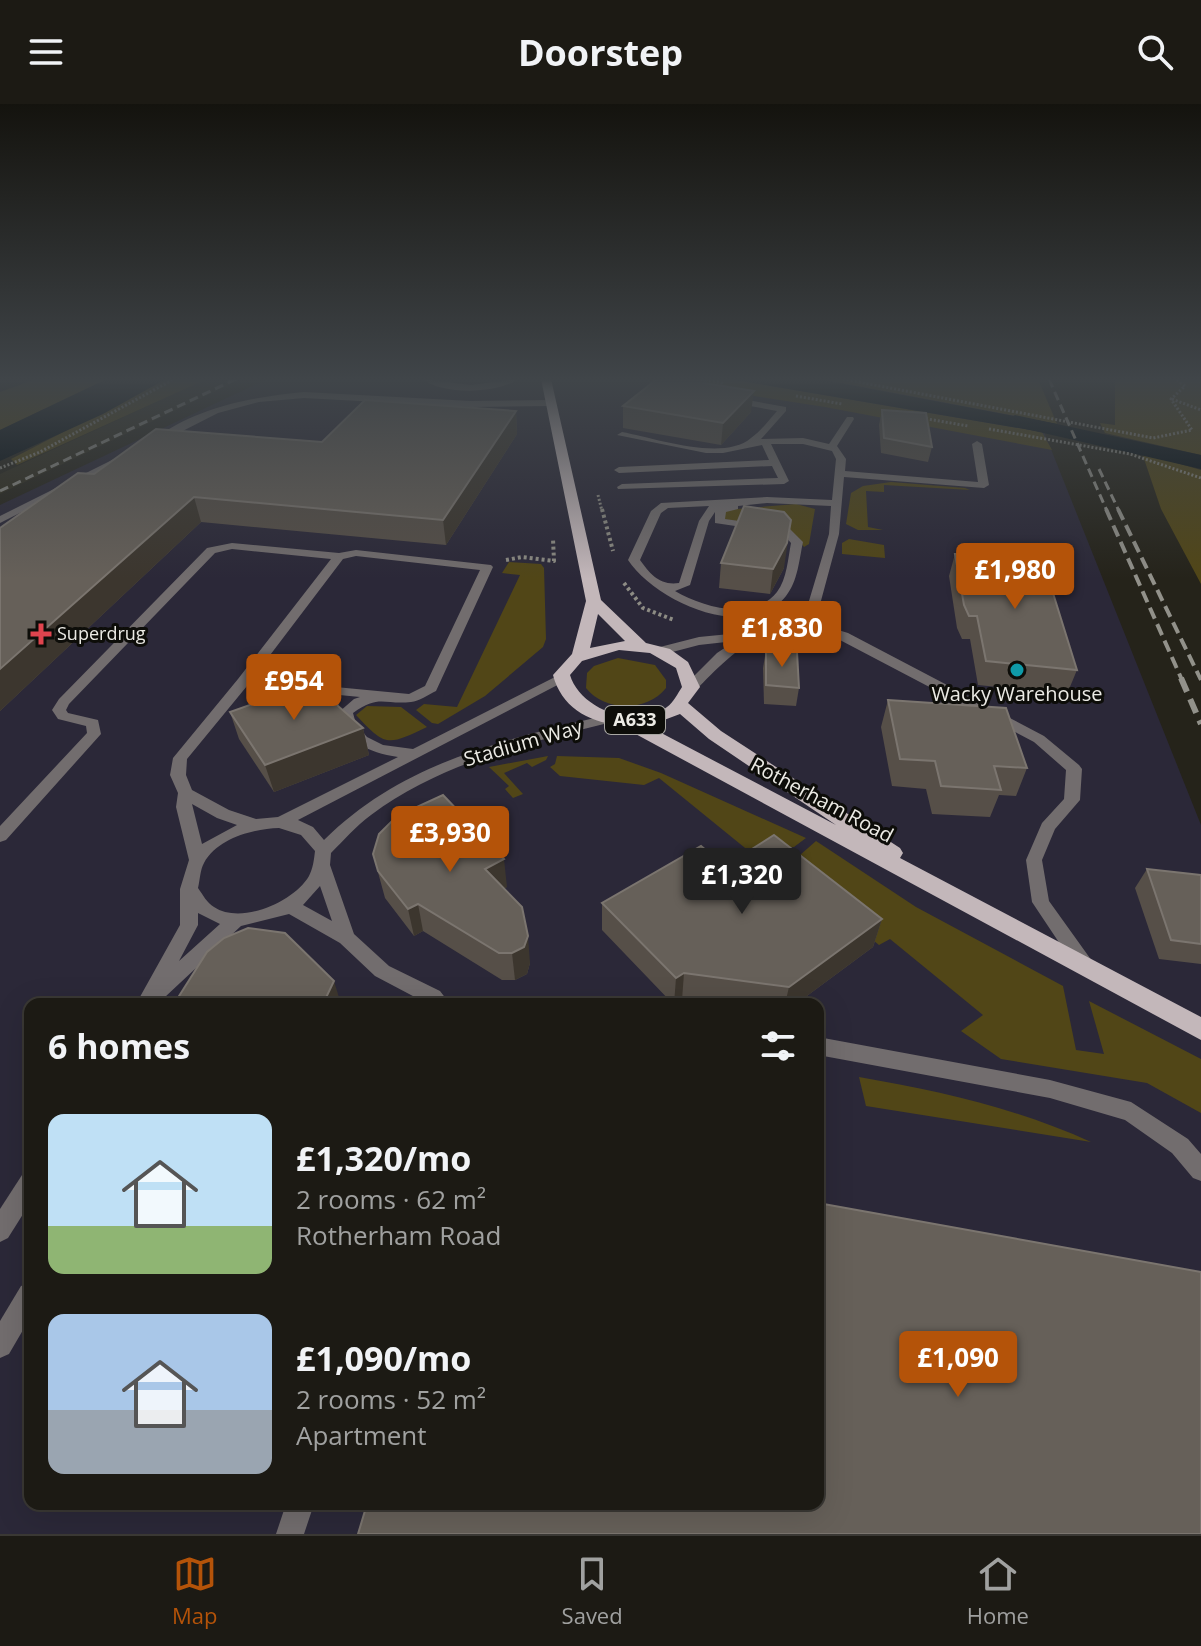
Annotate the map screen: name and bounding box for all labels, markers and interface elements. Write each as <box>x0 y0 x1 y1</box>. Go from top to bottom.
text: Doorstep <box>518 28 683 77</box>
icon: menu <box>24 30 68 74</box>
icon: search <box>1133 30 1177 74</box>
pin: £1,980 <box>950 543 1080 611</box>
text: £1,980 <box>974 551 1056 587</box>
pin: £1,830 <box>717 601 847 669</box>
text: £1,830 <box>741 609 823 645</box>
place label: Superdrug <box>57 621 146 645</box>
marker: Superdrug <box>32 625 50 643</box>
pin: £954 <box>247 654 341 722</box>
marker: Wacky Warehouse <box>1008 661 1026 679</box>
text: £954 <box>264 662 324 698</box>
place label: Wacky Warehouse <box>931 680 1103 707</box>
road number: A633 <box>605 706 665 734</box>
street label: Stadium Way <box>460 712 586 772</box>
street label: Rotherham Road <box>746 751 898 849</box>
pin: £3,930 <box>385 806 515 874</box>
text: £3,930 <box>409 814 491 850</box>
pin: £1,320 <box>677 848 807 916</box>
text: £1,320 <box>701 856 783 892</box>
text: 6 homes <box>48 1023 190 1069</box>
icon: filters <box>756 1024 800 1068</box>
text: £1,320/mo <box>296 1135 471 1181</box>
icon: home <box>112 1146 208 1242</box>
text: 2 rooms · 62 m² <box>296 1181 486 1217</box>
text: Rotherham Road <box>296 1217 501 1253</box>
pin: £1,090 <box>893 1331 1023 1399</box>
text: £1,090/mo <box>296 1335 471 1381</box>
text: £1,090 <box>917 1339 999 1375</box>
icon: home <box>112 1346 208 1442</box>
text: 2 rooms · 52 m² <box>296 1381 486 1417</box>
text: Apartment <box>296 1417 427 1453</box>
tab: Map <box>172 1552 218 1630</box>
tab: Saved <box>562 1552 623 1630</box>
tab: Home <box>967 1552 1029 1630</box>

